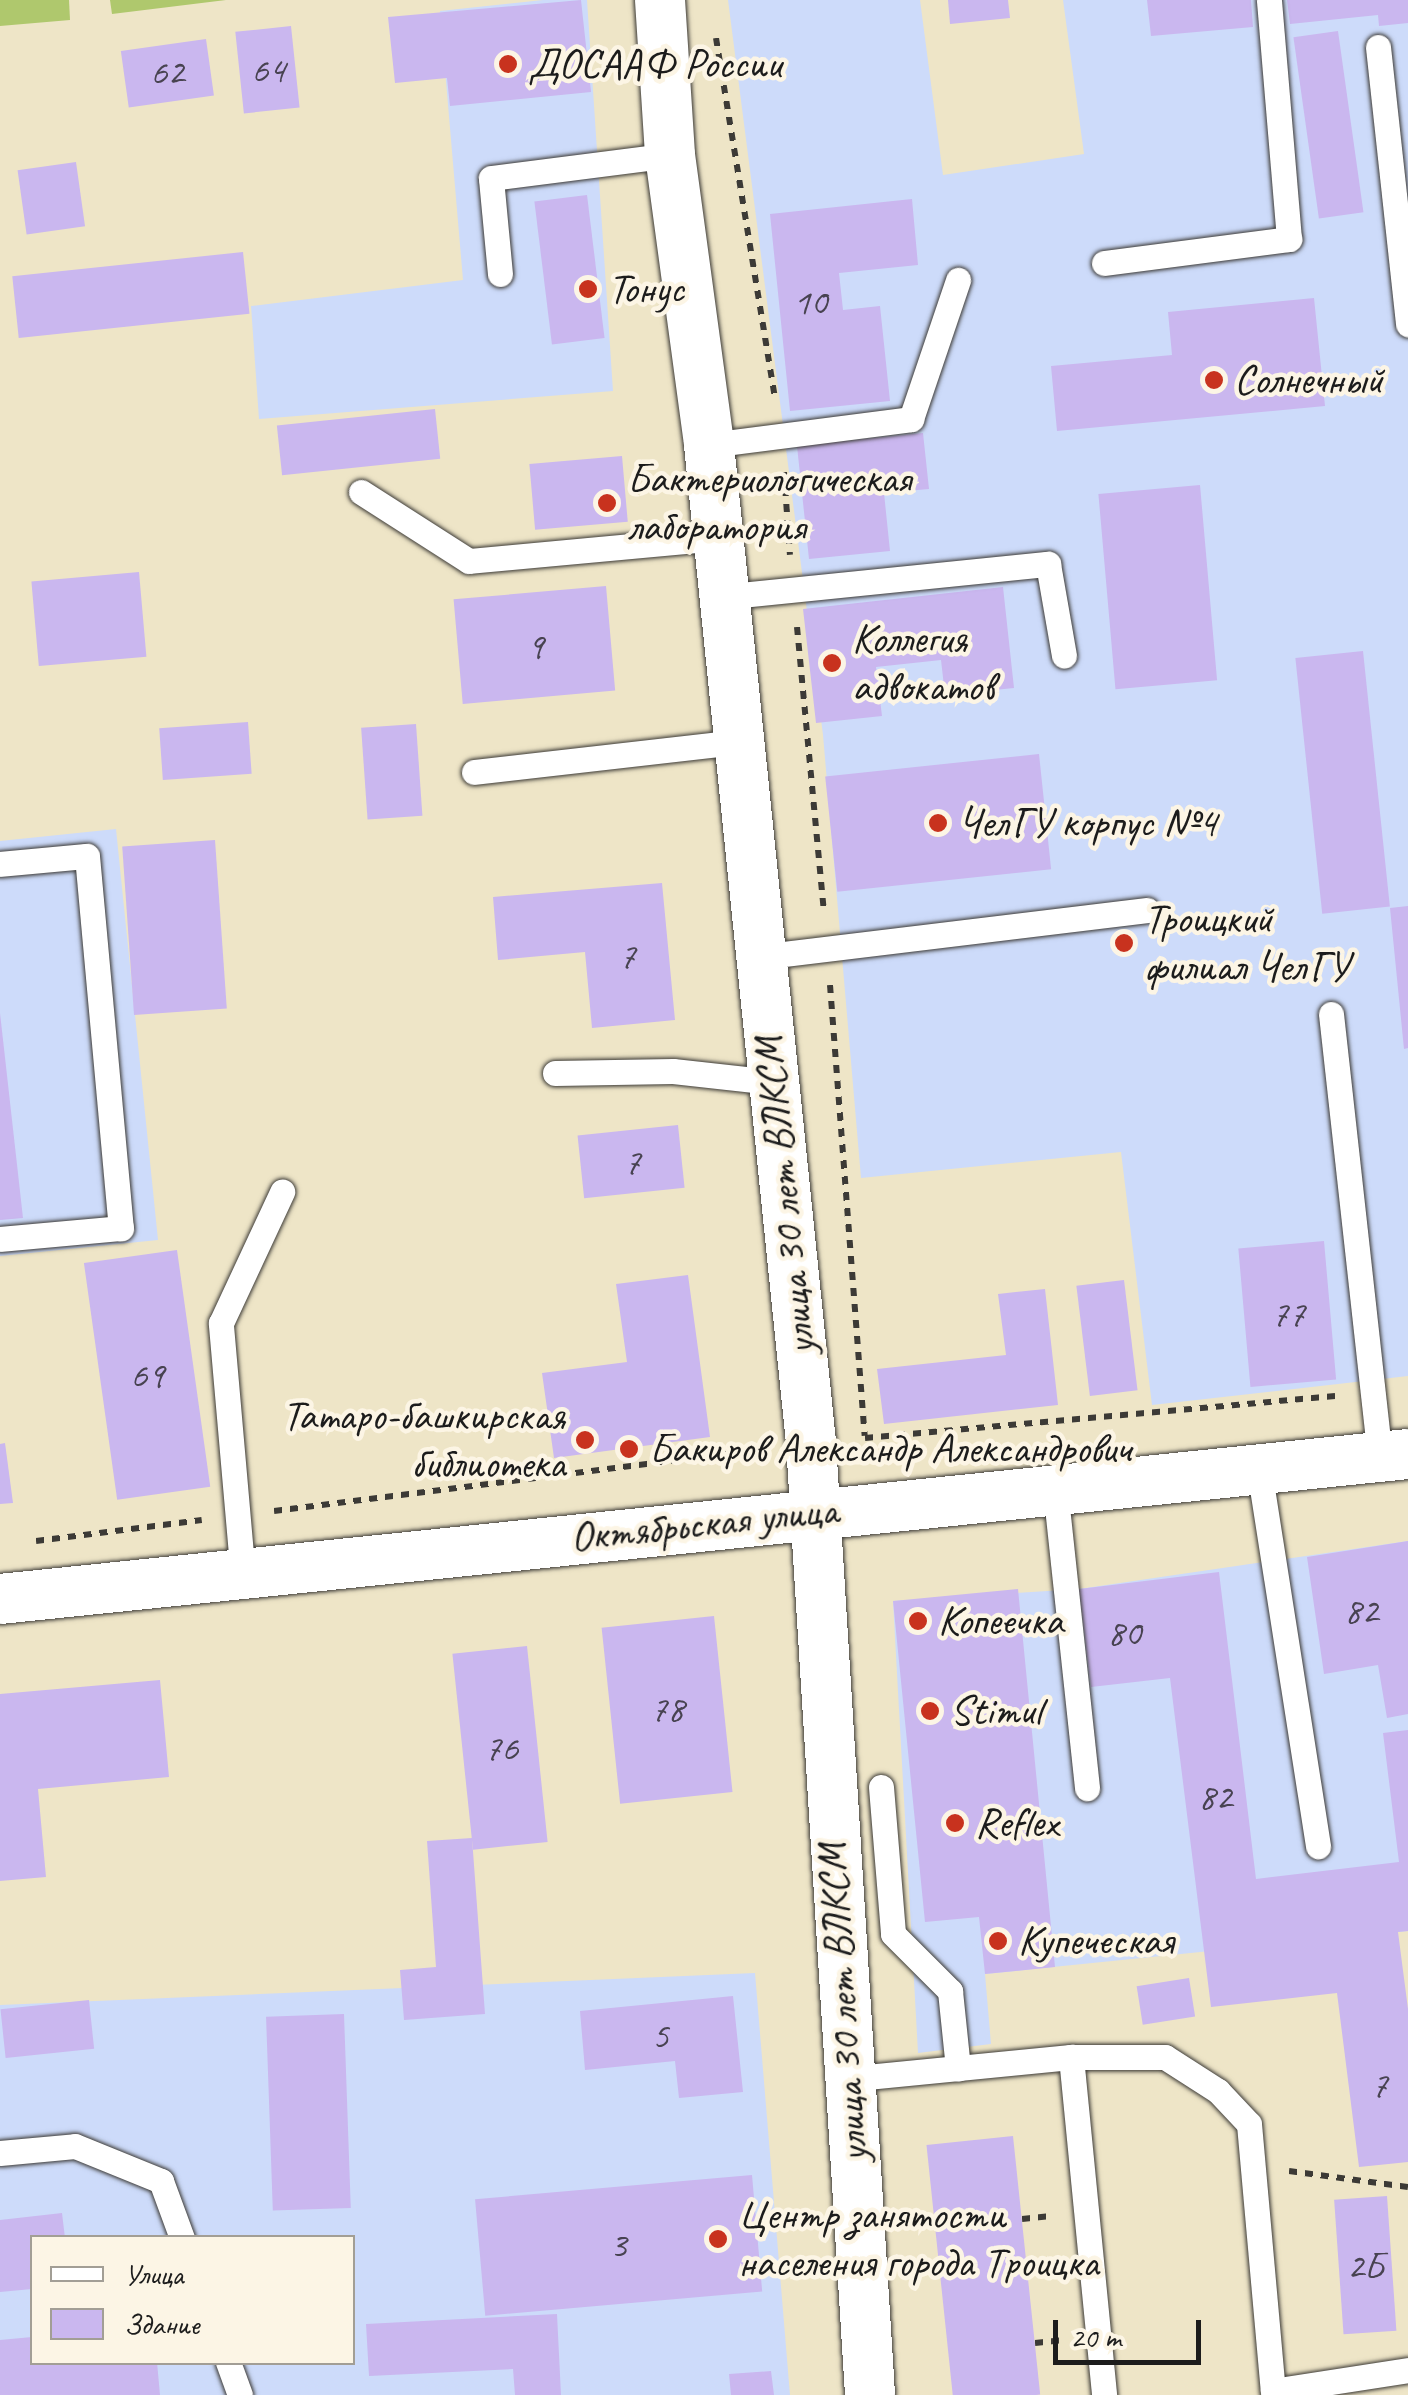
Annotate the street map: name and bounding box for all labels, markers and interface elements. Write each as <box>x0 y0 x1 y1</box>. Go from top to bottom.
place label: ДОСААФ России <box>528 39 781 89</box>
house number: 64 <box>251 47 285 93</box>
house number: 62 <box>150 49 184 95</box>
marker: ДОСААФ России <box>497 53 519 75</box>
place label: Тонус <box>608 264 684 314</box>
marker: Тонус <box>577 278 599 300</box>
house number: 10 <box>793 279 827 325</box>
place label: Солнечный <box>1234 355 1383 405</box>
marker: Солнечный <box>1203 369 1225 391</box>
place label: Бактериологическая лаборатория <box>627 454 911 552</box>
marker: Бактериологическая лаборатория <box>596 492 618 514</box>
place label: Коллегия адвокатов <box>852 614 994 712</box>
house number: 9 <box>526 623 544 669</box>
marker: Коллегия адвокатов <box>821 652 843 674</box>
place label: ЧелГУ корпус №4 <box>958 798 1216 848</box>
marker: ЧелГУ корпус №4 <box>927 812 949 834</box>
place label: Троицкий филиал ЧелГУ <box>1144 894 1349 992</box>
marker: Троицкий филиал ЧелГУ <box>1113 932 1135 954</box>
house number: 7 <box>618 933 636 979</box>
street label: улица 30 лет ВЛКСМ <box>743 1035 827 1357</box>
house number: 7 <box>623 1139 641 1185</box>
house number: 77 <box>1271 1291 1305 1337</box>
house number: 69 <box>130 1352 164 1398</box>
place label: Татаро-башкирская библиотека <box>282 1391 565 1490</box>
place label: Бакиров Александр Александрович <box>649 1424 1131 1474</box>
marker: Татаро-башкирская библиотека <box>574 1429 596 1451</box>
marker: Бакиров Александр Александрович <box>618 1438 640 1460</box>
street label: Октябрьская улица <box>567 1485 841 1563</box>
house number: 82 <box>1344 1588 1378 1634</box>
place label: Копеечка <box>938 1596 1063 1646</box>
marker: Копеечка <box>907 1610 929 1632</box>
house number: 80 <box>1107 1610 1141 1656</box>
house number: 78 <box>650 1686 684 1732</box>
place label: Stimul <box>950 1686 1042 1736</box>
marker: Stimul <box>919 1700 941 1722</box>
house number: 76 <box>484 1725 518 1771</box>
house number: 82 <box>1198 1774 1232 1820</box>
place label: Reflex <box>975 1798 1058 1848</box>
marker: Reflex <box>944 1812 966 1834</box>
street label: улица 30 лет ВЛКСМ <box>807 1842 879 2164</box>
place label: Купеческая <box>1018 1916 1173 1966</box>
marker: Купеческая <box>987 1930 1009 1952</box>
house number: 5 <box>651 2013 669 2059</box>
house number: 7 <box>1370 2062 1388 2108</box>
place label: Центр занятости населения города Троицка <box>738 2190 1096 2288</box>
house number: 3 <box>609 2222 627 2268</box>
marker: Центр занятости населения города Троицка <box>707 2228 729 2250</box>
legend <box>30 2235 355 2365</box>
house number: 2Б <box>1347 2243 1383 2289</box>
text: Улица <box>124 2255 183 2293</box>
scale bar <box>1058 2300 1206 2362</box>
text: Здание <box>124 2305 199 2343</box>
text: 20 m <box>1070 2318 1121 2356</box>

